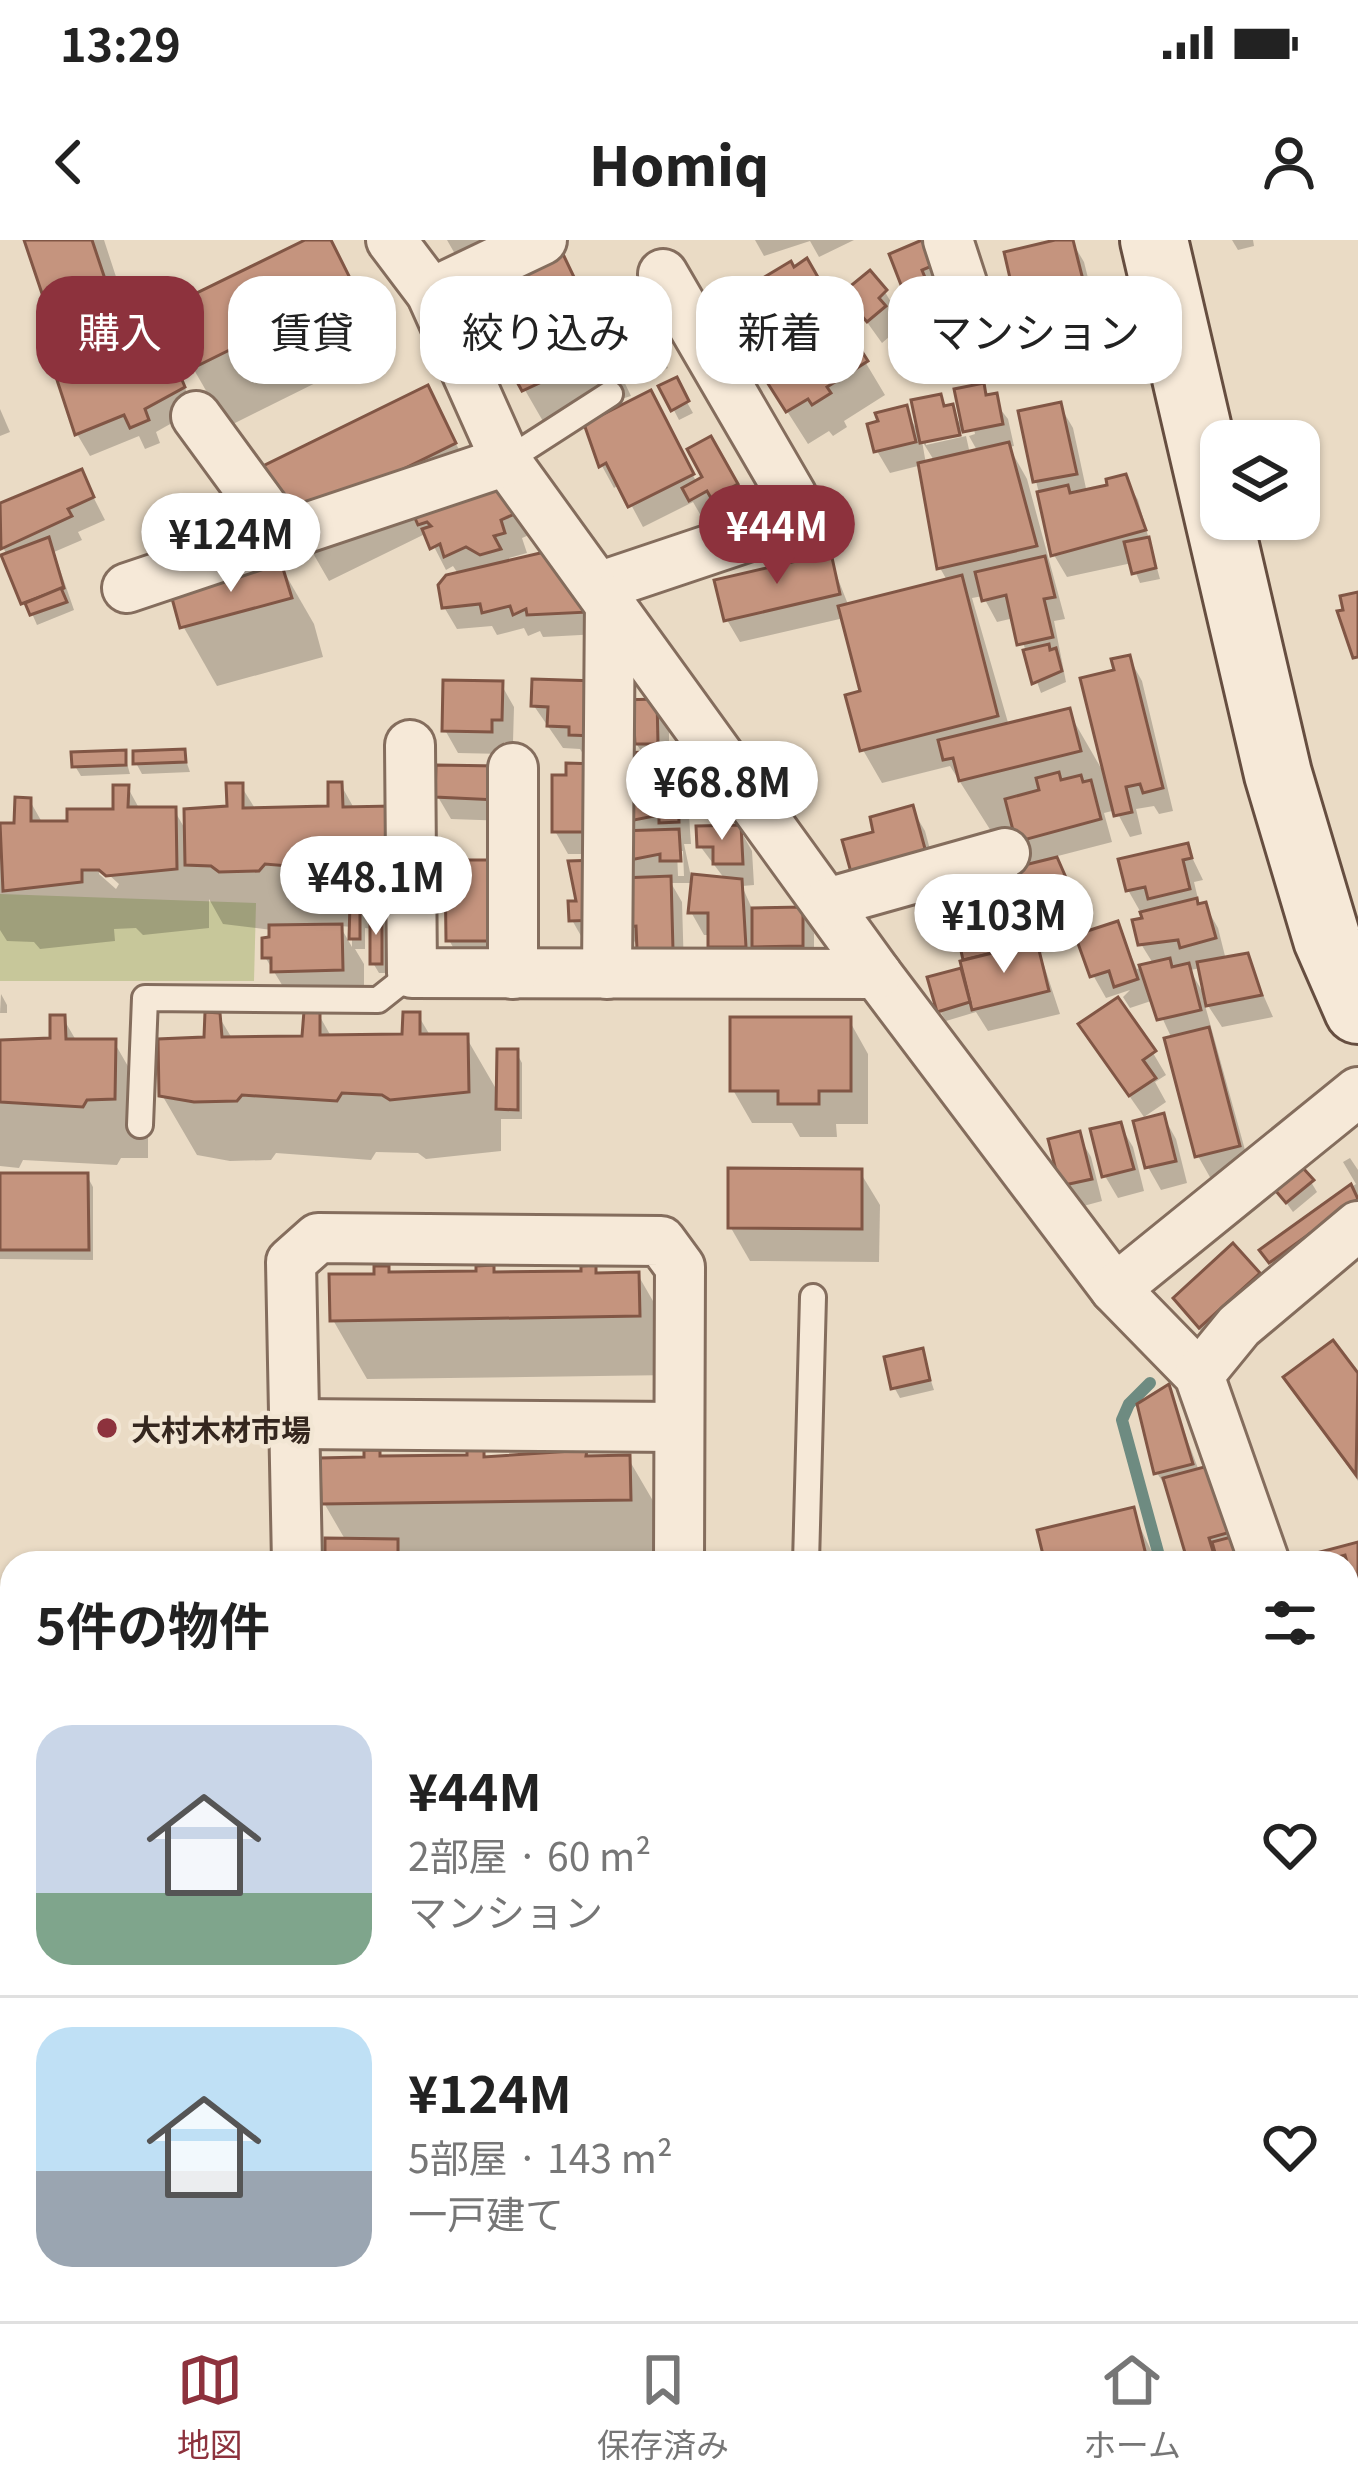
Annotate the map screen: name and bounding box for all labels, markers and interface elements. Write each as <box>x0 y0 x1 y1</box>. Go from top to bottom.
text: 13:29 <box>60 10 181 75</box>
text: Homiq <box>589 123 769 202</box>
icon: back <box>36 129 102 195</box>
icon: person <box>1256 129 1322 195</box>
chip: 購入 <box>36 276 204 384</box>
chip: 賃貸 <box>228 276 396 384</box>
chip: 絞り込み <box>420 276 672 384</box>
chip: 新着 <box>696 276 864 384</box>
chip: マンション <box>888 276 1182 384</box>
map controls <box>1200 420 1320 540</box>
button: layers <box>1200 420 1320 540</box>
pin: ¥44M <box>706 485 848 587</box>
pin: ¥124M <box>147 493 315 595</box>
text: ¥44M <box>726 496 828 552</box>
text: ¥124M <box>168 504 294 560</box>
pin: ¥68.8M <box>624 741 820 843</box>
text: ¥68.8M <box>653 752 791 808</box>
pin: ¥48.1M <box>278 836 474 938</box>
text: ¥48.1M <box>307 847 445 903</box>
pin: ¥103M <box>920 874 1088 976</box>
text: ¥103M <box>941 885 1067 941</box>
place label: 大村木材市場 <box>131 1406 311 1450</box>
marker: 大村木材市場 <box>94 1415 120 1441</box>
text: 5件の物件 <box>36 1586 270 1660</box>
icon: filters <box>1257 1590 1323 1656</box>
text: ¥44M <box>408 1752 542 1826</box>
icon: home <box>132 1773 276 1917</box>
icon: heart <box>1257 1812 1323 1878</box>
text: 2部屋 · 60 m² <box>408 1826 651 1882</box>
text: マンション <box>408 1882 603 1938</box>
text: ¥124M <box>408 2054 572 2128</box>
icon: home <box>132 2075 276 2219</box>
icon: heart <box>1257 2114 1323 2180</box>
text: 5部屋 · 143 m² <box>408 2128 673 2184</box>
text: 一戸建て <box>408 2184 564 2240</box>
tab: 地図 <box>177 2347 243 2467</box>
tab: 保存済み <box>597 2347 729 2467</box>
tab: ホーム <box>1083 2347 1181 2467</box>

